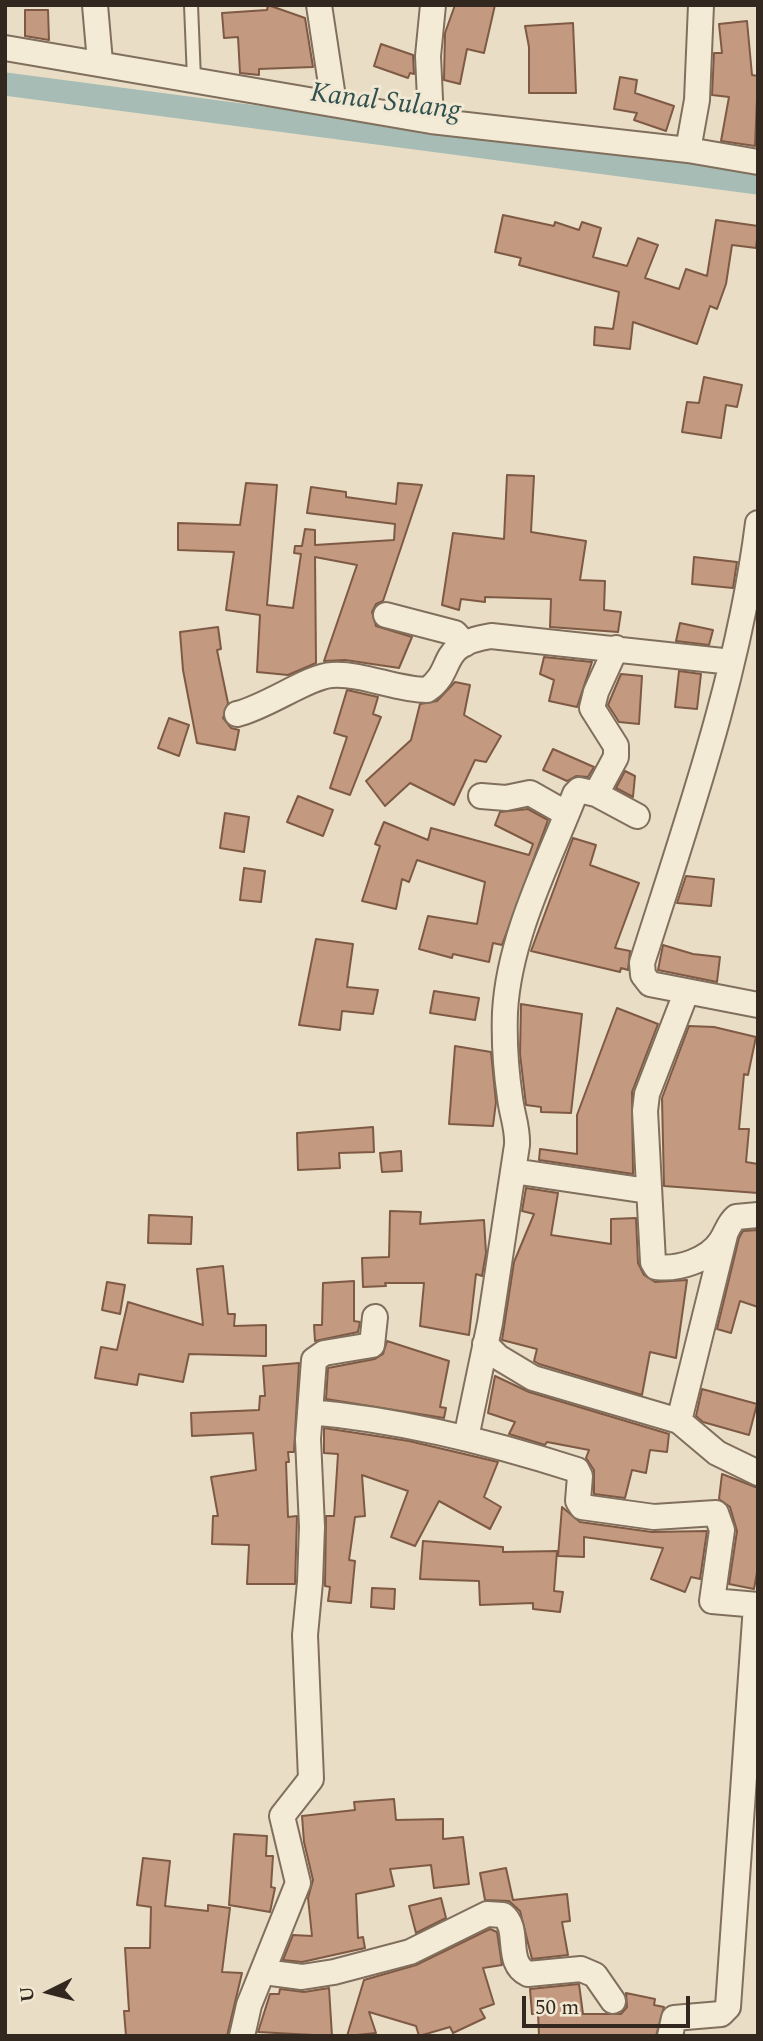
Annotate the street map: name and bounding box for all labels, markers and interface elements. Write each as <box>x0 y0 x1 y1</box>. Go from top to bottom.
water label: Kanal Sulang <box>308 78 462 130</box>
north arrow <box>14 1957 84 2027</box>
scale bar <box>525 1982 693 2026</box>
text: U <box>12 1985 43 2004</box>
text: 50 m <box>535 1992 579 2024</box>

